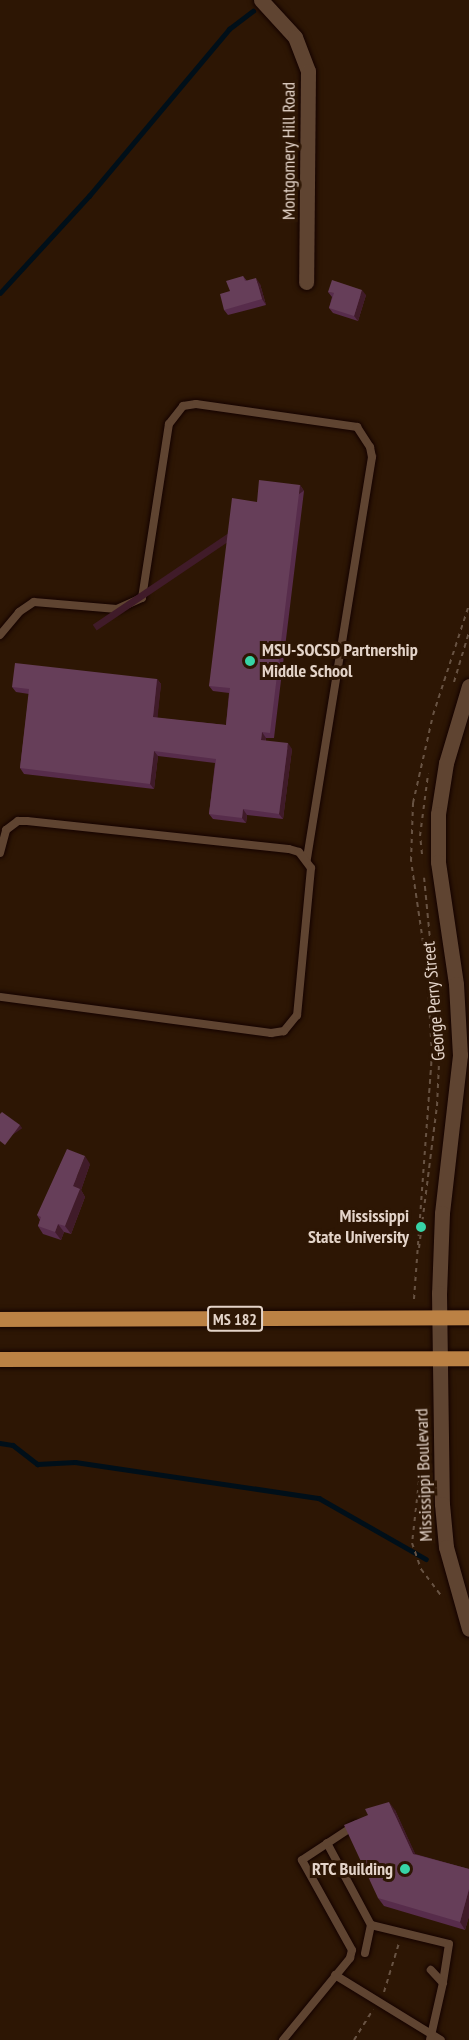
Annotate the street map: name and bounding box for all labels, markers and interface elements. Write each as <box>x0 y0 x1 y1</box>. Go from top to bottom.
street label: Montgomery Hill Road <box>278 82 300 220</box>
place label: MSU-SOCSD Partnership Middle School <box>262 640 418 682</box>
marker: MSU-SOCSD Partnership Middle School <box>243 654 257 668</box>
street label: George Perry Street <box>418 940 450 1062</box>
place label: Mississippi State University <box>308 1206 409 1248</box>
marker: Mississippi State University <box>414 1220 428 1234</box>
road number: MS 182 <box>206 1306 264 1332</box>
street label: Mississippi Boulevard <box>411 1408 437 1542</box>
place label: RTC Building <box>311 1858 393 1880</box>
marker: RTC Building <box>398 1862 412 1876</box>

